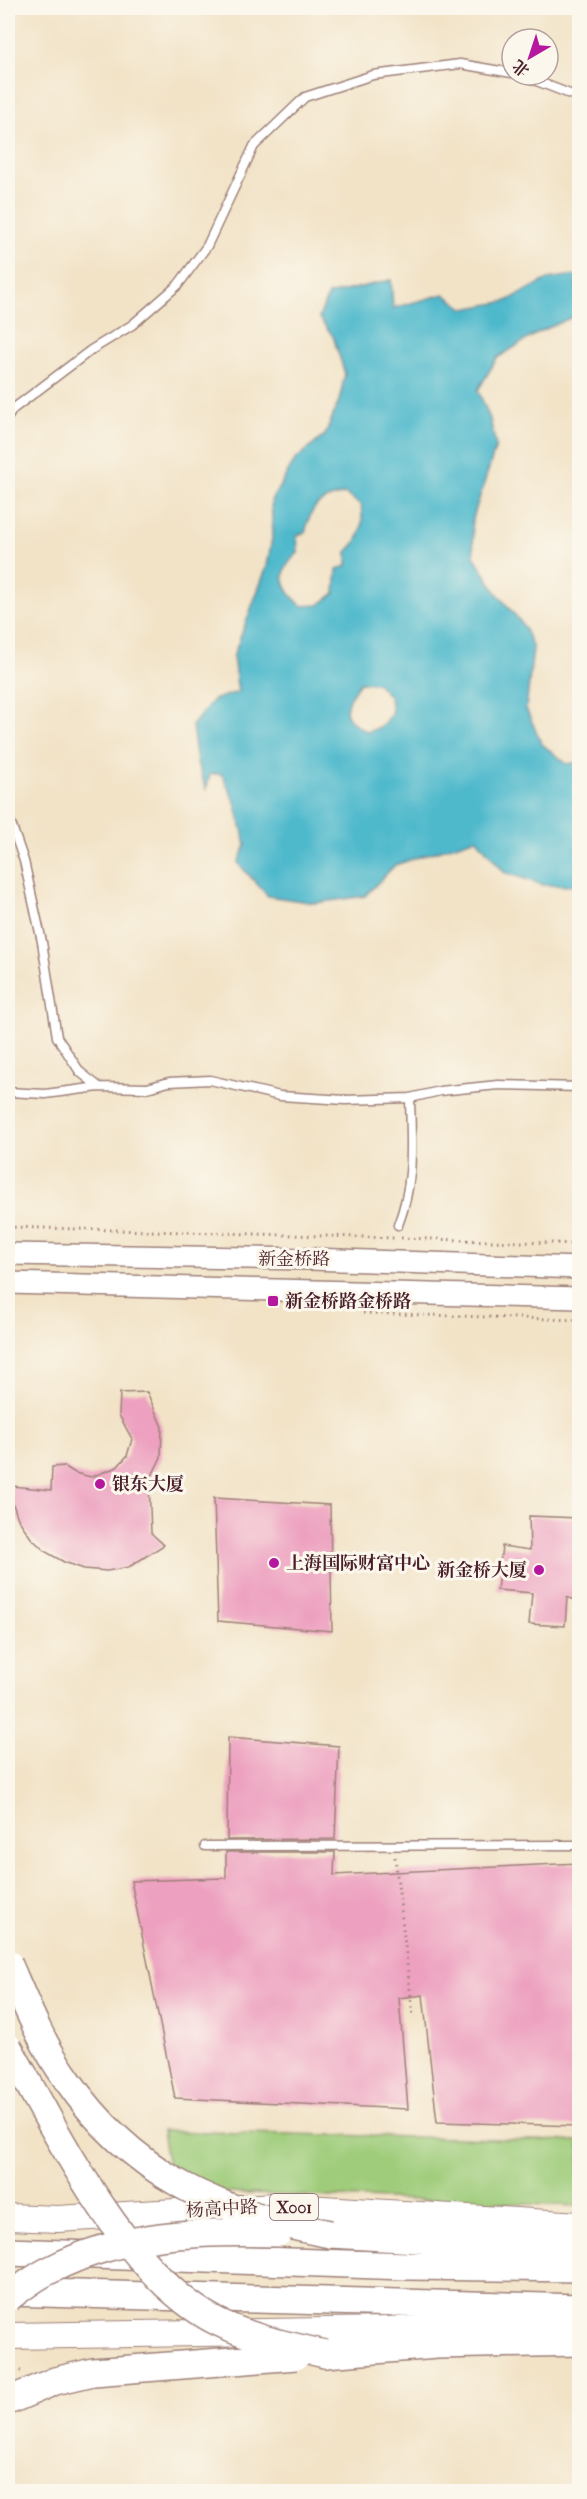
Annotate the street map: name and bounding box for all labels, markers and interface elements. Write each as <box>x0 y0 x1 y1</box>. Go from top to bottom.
north arrow <box>500 27 560 87</box>
text: 北 <box>509 56 533 81</box>
street label: 新金桥路 <box>258 1249 330 1270</box>
place label: 新金桥路金桥路 <box>285 1291 411 1312</box>
marker: 新金桥路金桥路 <box>266 1294 280 1308</box>
place label: 银东大厦 <box>112 1474 184 1495</box>
marker: 银东大厦 <box>93 1477 107 1491</box>
place label: 上海国际财富中心 <box>286 1553 430 1574</box>
marker: 上海国际财富中心 <box>267 1556 281 1570</box>
place label: 新金桥大厦 <box>437 1560 527 1581</box>
marker: 新金桥大厦 <box>532 1563 546 1577</box>
road number: X001 <box>270 2194 318 2220</box>
street label: 杨高中路 <box>185 2197 259 2221</box>

